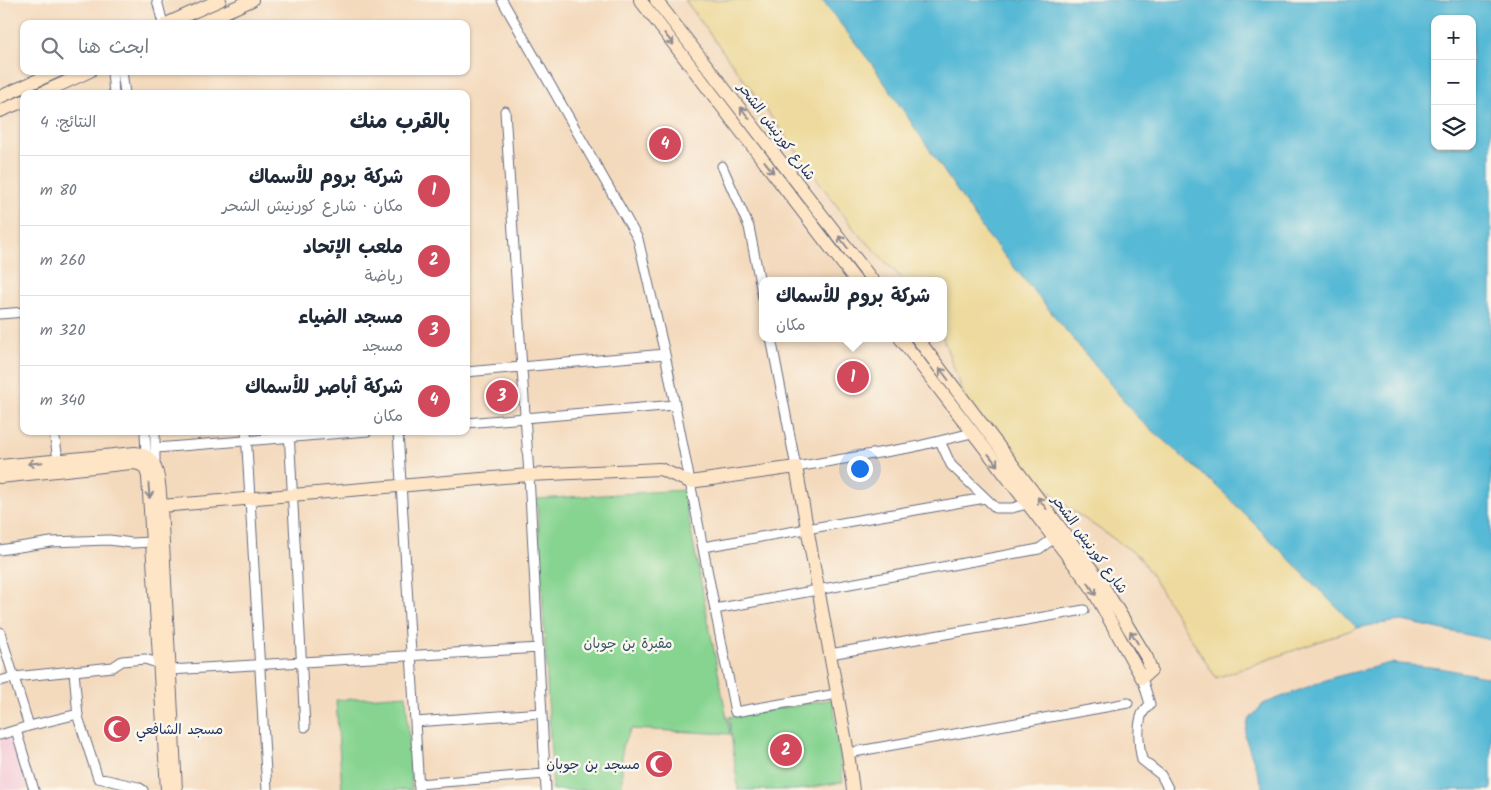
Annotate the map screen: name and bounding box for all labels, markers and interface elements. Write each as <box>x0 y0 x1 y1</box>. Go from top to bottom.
map controls <box>1431 15 1476 150</box>
button: + <box>1431 15 1476 60</box>
search box <box>20 20 470 75</box>
one-way arrow <box>664 32 675 45</box>
text: ابحث هنا <box>78 33 149 63</box>
icon: search <box>38 34 66 62</box>
button: − <box>1431 60 1476 105</box>
street label: شارع كورنيش الشحر <box>731 77 820 185</box>
button: layers <box>1431 105 1476 150</box>
text: بالقرب منك <box>350 106 450 139</box>
one-way arrow <box>739 107 750 120</box>
text: النتائج: 4 <box>40 110 96 135</box>
pin: 4 <box>649 125 681 163</box>
one-way arrow <box>763 160 774 173</box>
text: شركة بروم للأسماك <box>249 163 403 193</box>
text: 80 m <box>40 178 77 203</box>
text: 1 <box>432 178 436 203</box>
text: مكان · شارع كورنيش الشحر <box>222 194 403 219</box>
text: ملعب الإتحاد <box>303 233 403 263</box>
one-way arrow <box>838 236 849 249</box>
text: 260 m <box>40 248 85 273</box>
text: 2 <box>429 248 439 273</box>
text: رياضة <box>365 264 403 289</box>
popup <box>759 277 947 342</box>
text: شركة بروم للأسماك <box>776 282 930 312</box>
text: مسجد الضياء <box>298 303 403 333</box>
text: مكان <box>776 313 806 338</box>
text: 320 m <box>40 318 86 343</box>
text: 3 <box>430 318 438 343</box>
text: مسجد <box>362 334 403 359</box>
pin: 1 <box>837 358 869 396</box>
one-way arrow <box>939 367 949 381</box>
text: شركة أباصر للأسماك <box>245 373 403 403</box>
pin: 3 <box>486 377 518 415</box>
text: 340 m <box>40 388 85 413</box>
text: 4 <box>430 388 438 413</box>
text: مكان <box>373 404 403 429</box>
one-way arrow <box>988 453 999 466</box>
your location <box>847 456 873 482</box>
one-way arrow <box>27 458 43 468</box>
one-way arrow <box>145 482 154 498</box>
street label: شارع كورنيش الشحر <box>1045 490 1133 599</box>
one-way arrow <box>1037 497 1048 510</box>
one-way arrow <box>1088 582 1098 596</box>
one-way arrow <box>1129 630 1139 645</box>
park label: مقبرة بن جوبان <box>583 633 673 655</box>
mosque icon: مسجد الشافعي <box>102 714 132 744</box>
place label: مسجد الشافعي <box>136 719 223 742</box>
pin: 2 <box>770 731 802 769</box>
mosque icon: مسجد بن جوبان <box>644 749 674 779</box>
place label: مسجد بن جوبان <box>546 754 640 776</box>

